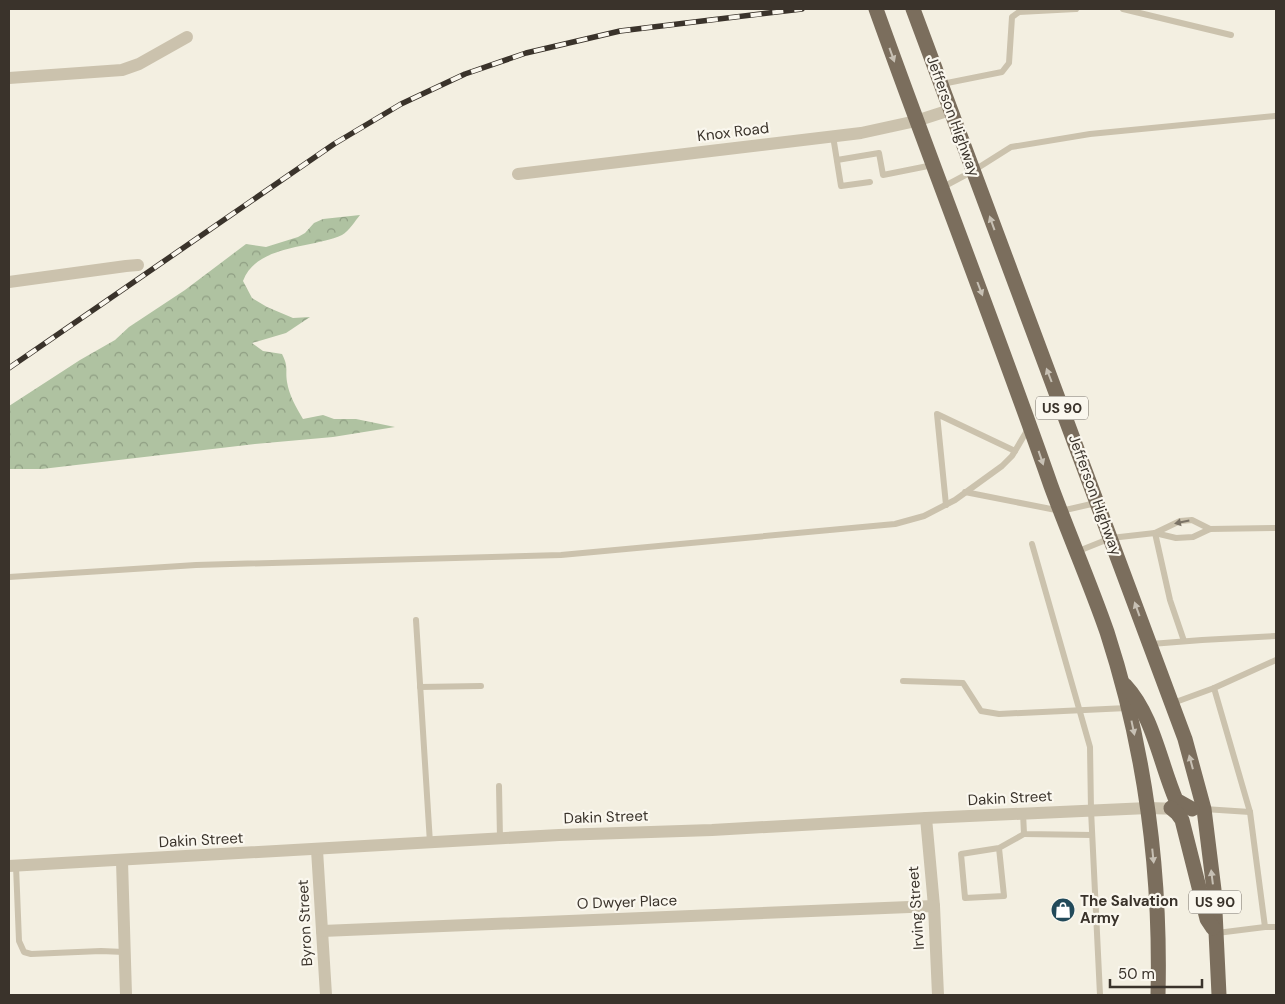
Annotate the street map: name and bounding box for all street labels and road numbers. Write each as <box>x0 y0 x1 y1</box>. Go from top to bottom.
street label: Jefferson Highway <box>922 53 984 180</box>
street label: Knox Road <box>696 118 770 146</box>
road number: US 90 <box>1036 396 1088 419</box>
street label: Jefferson Highway <box>1064 432 1126 559</box>
street label: Dakin Street <box>967 786 1053 810</box>
street label: Dakin Street <box>563 806 649 828</box>
street label: Dakin Street <box>158 828 244 852</box>
street label: Irving Street <box>903 865 929 951</box>
street label: Byron Street <box>293 879 317 967</box>
street label: O Dwyer Place <box>576 890 678 914</box>
road number: US 90 <box>1189 890 1241 914</box>

